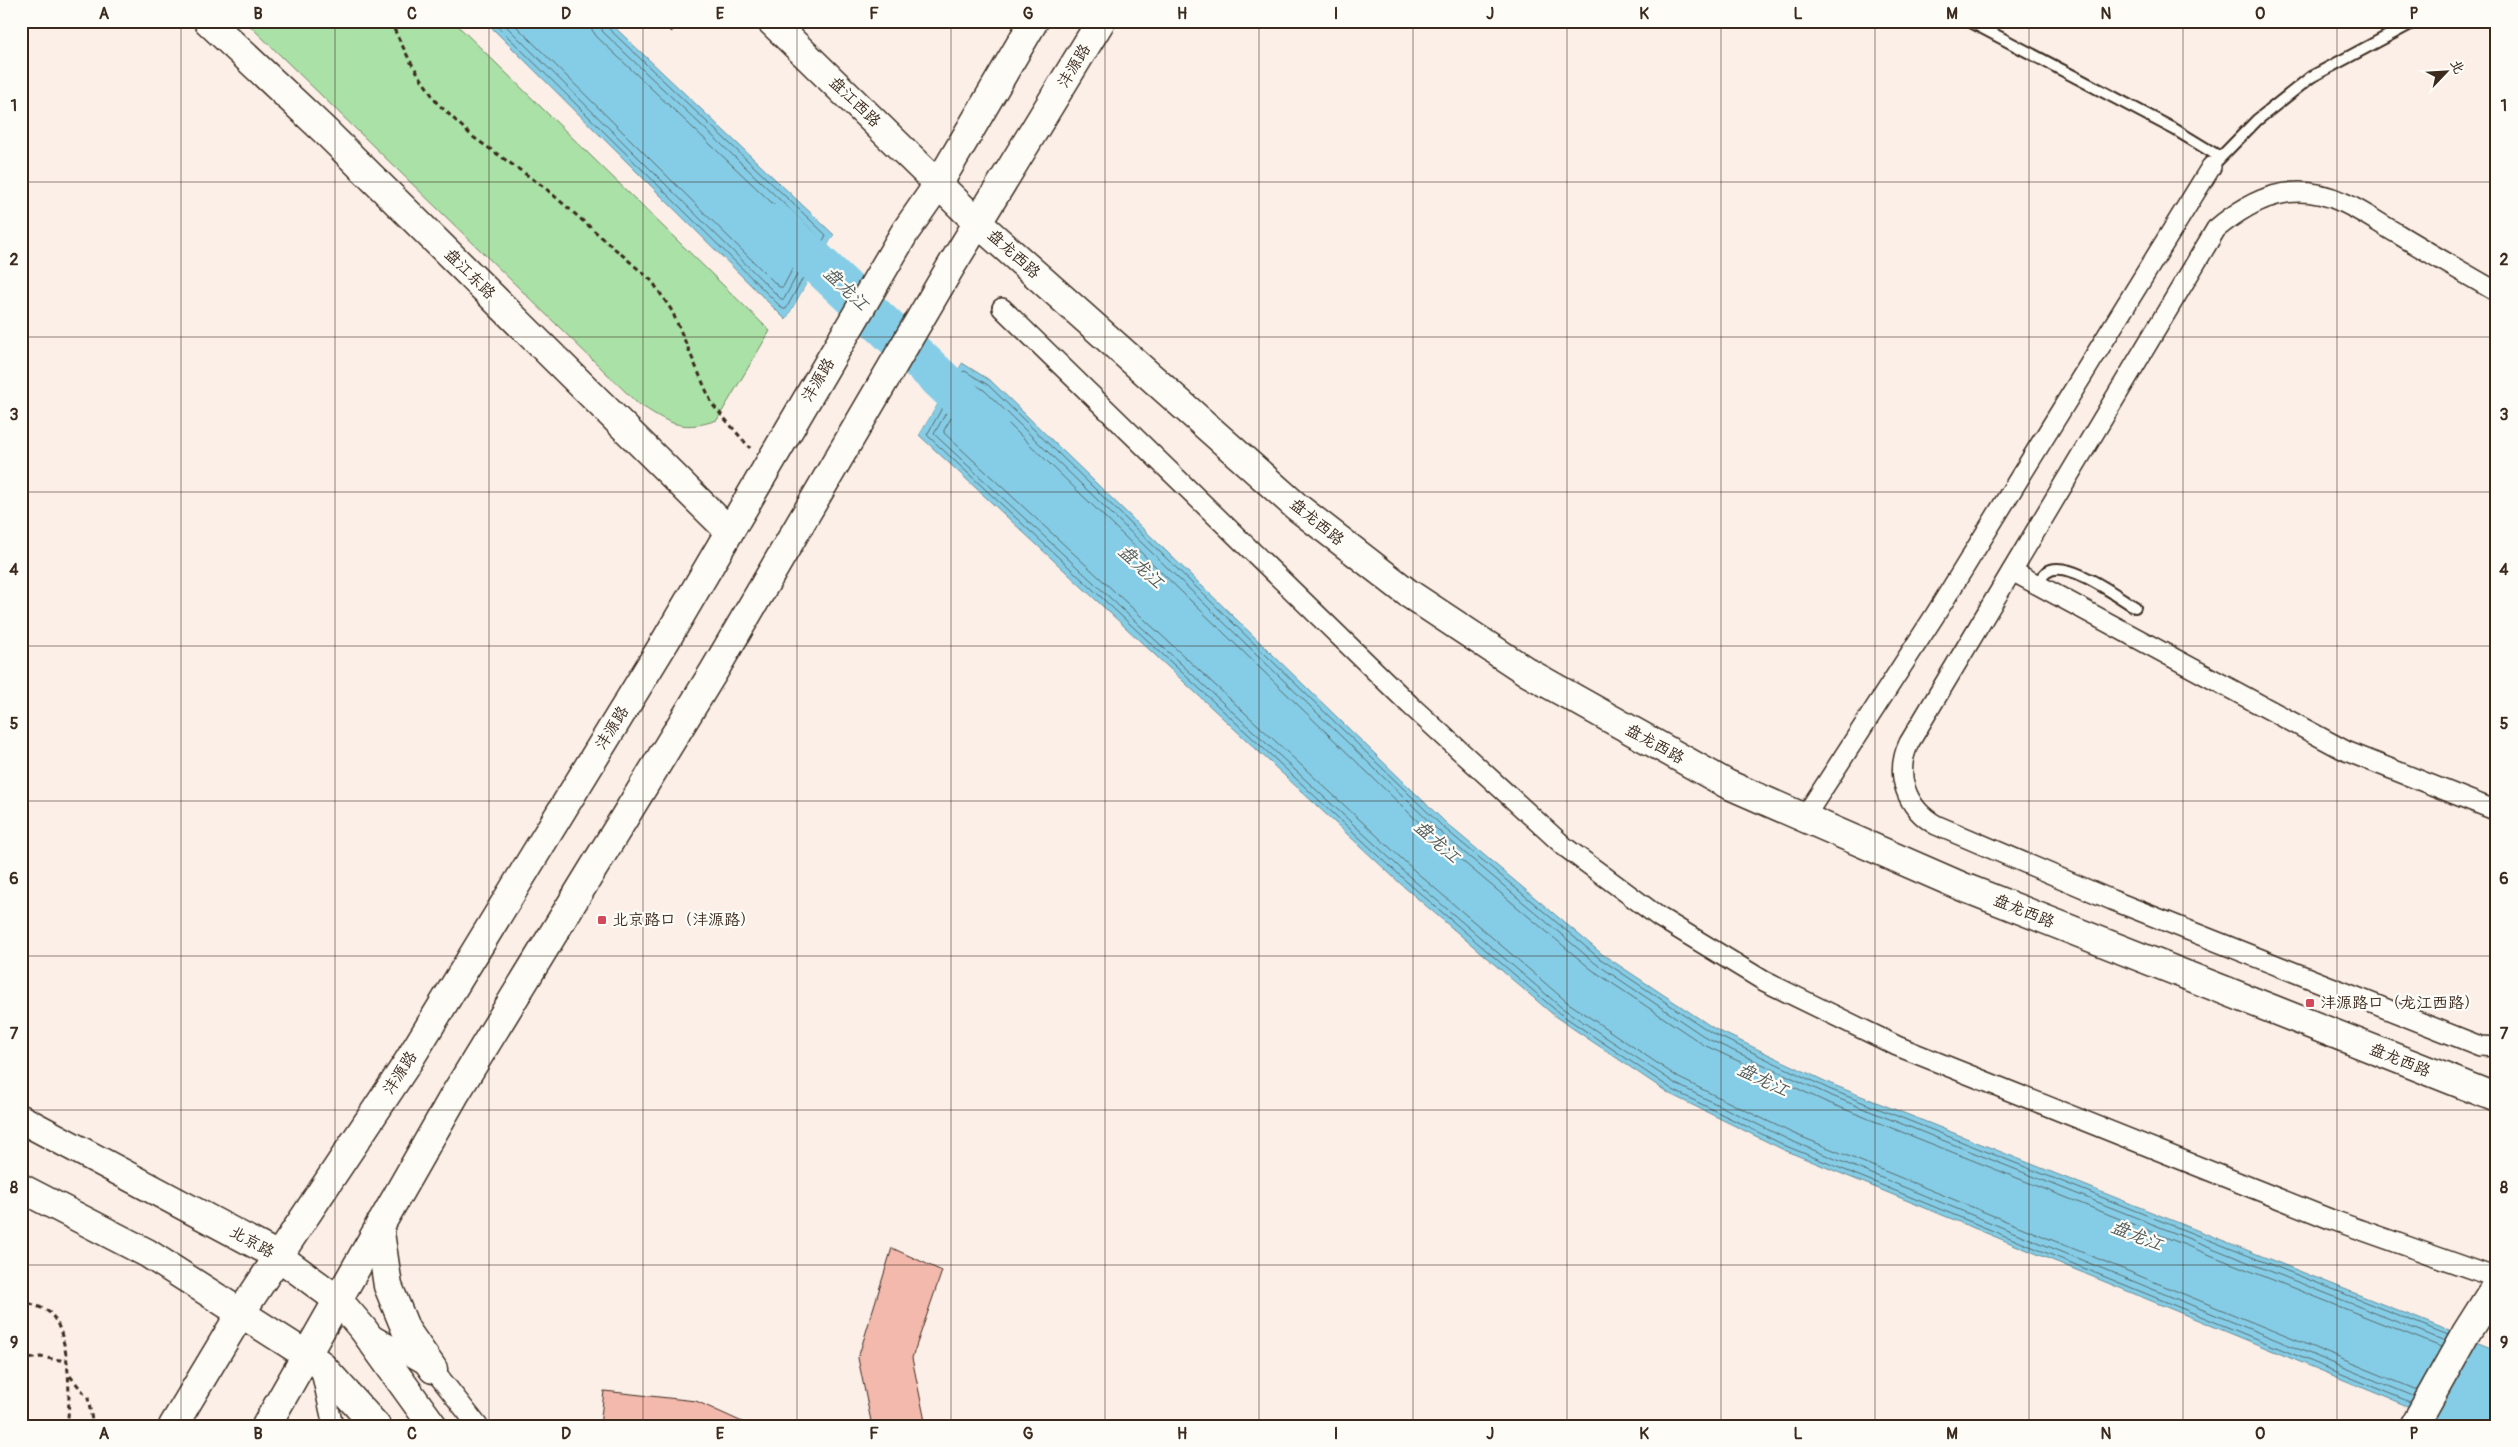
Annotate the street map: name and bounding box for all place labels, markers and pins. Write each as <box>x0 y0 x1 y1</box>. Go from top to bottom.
place label: 北京路口（沣源路） <box>612 910 756 930</box>
marker: 北京路口（沣源路） <box>596 914 608 926</box>
place label: 沣源路口（龙江西路） <box>2320 993 2480 1013</box>
marker: 沣源路口（龙江西路） <box>2304 997 2316 1009</box>

